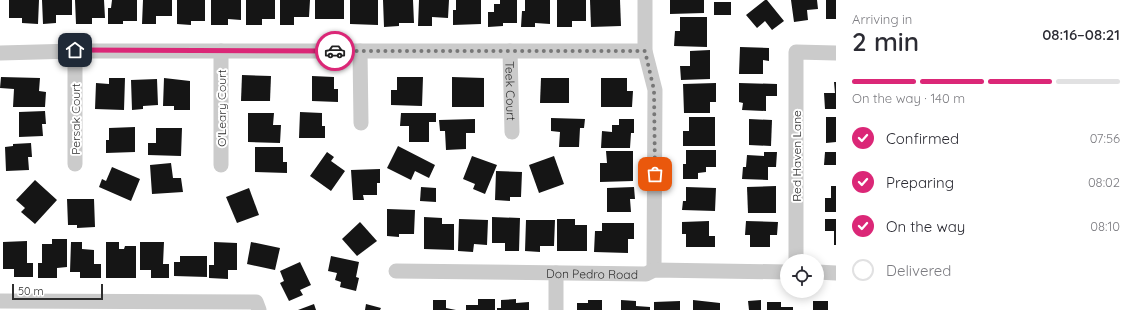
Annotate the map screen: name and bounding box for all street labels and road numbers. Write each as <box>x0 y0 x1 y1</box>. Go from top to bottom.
street label: Teek Court <box>503 61 519 121</box>
street label: O'Leary Court <box>214 69 229 147</box>
street label: Persak Court <box>68 83 83 155</box>
street label: Red Haven Lane <box>789 110 804 202</box>
street label: Don Pedro Road <box>546 265 638 281</box>

